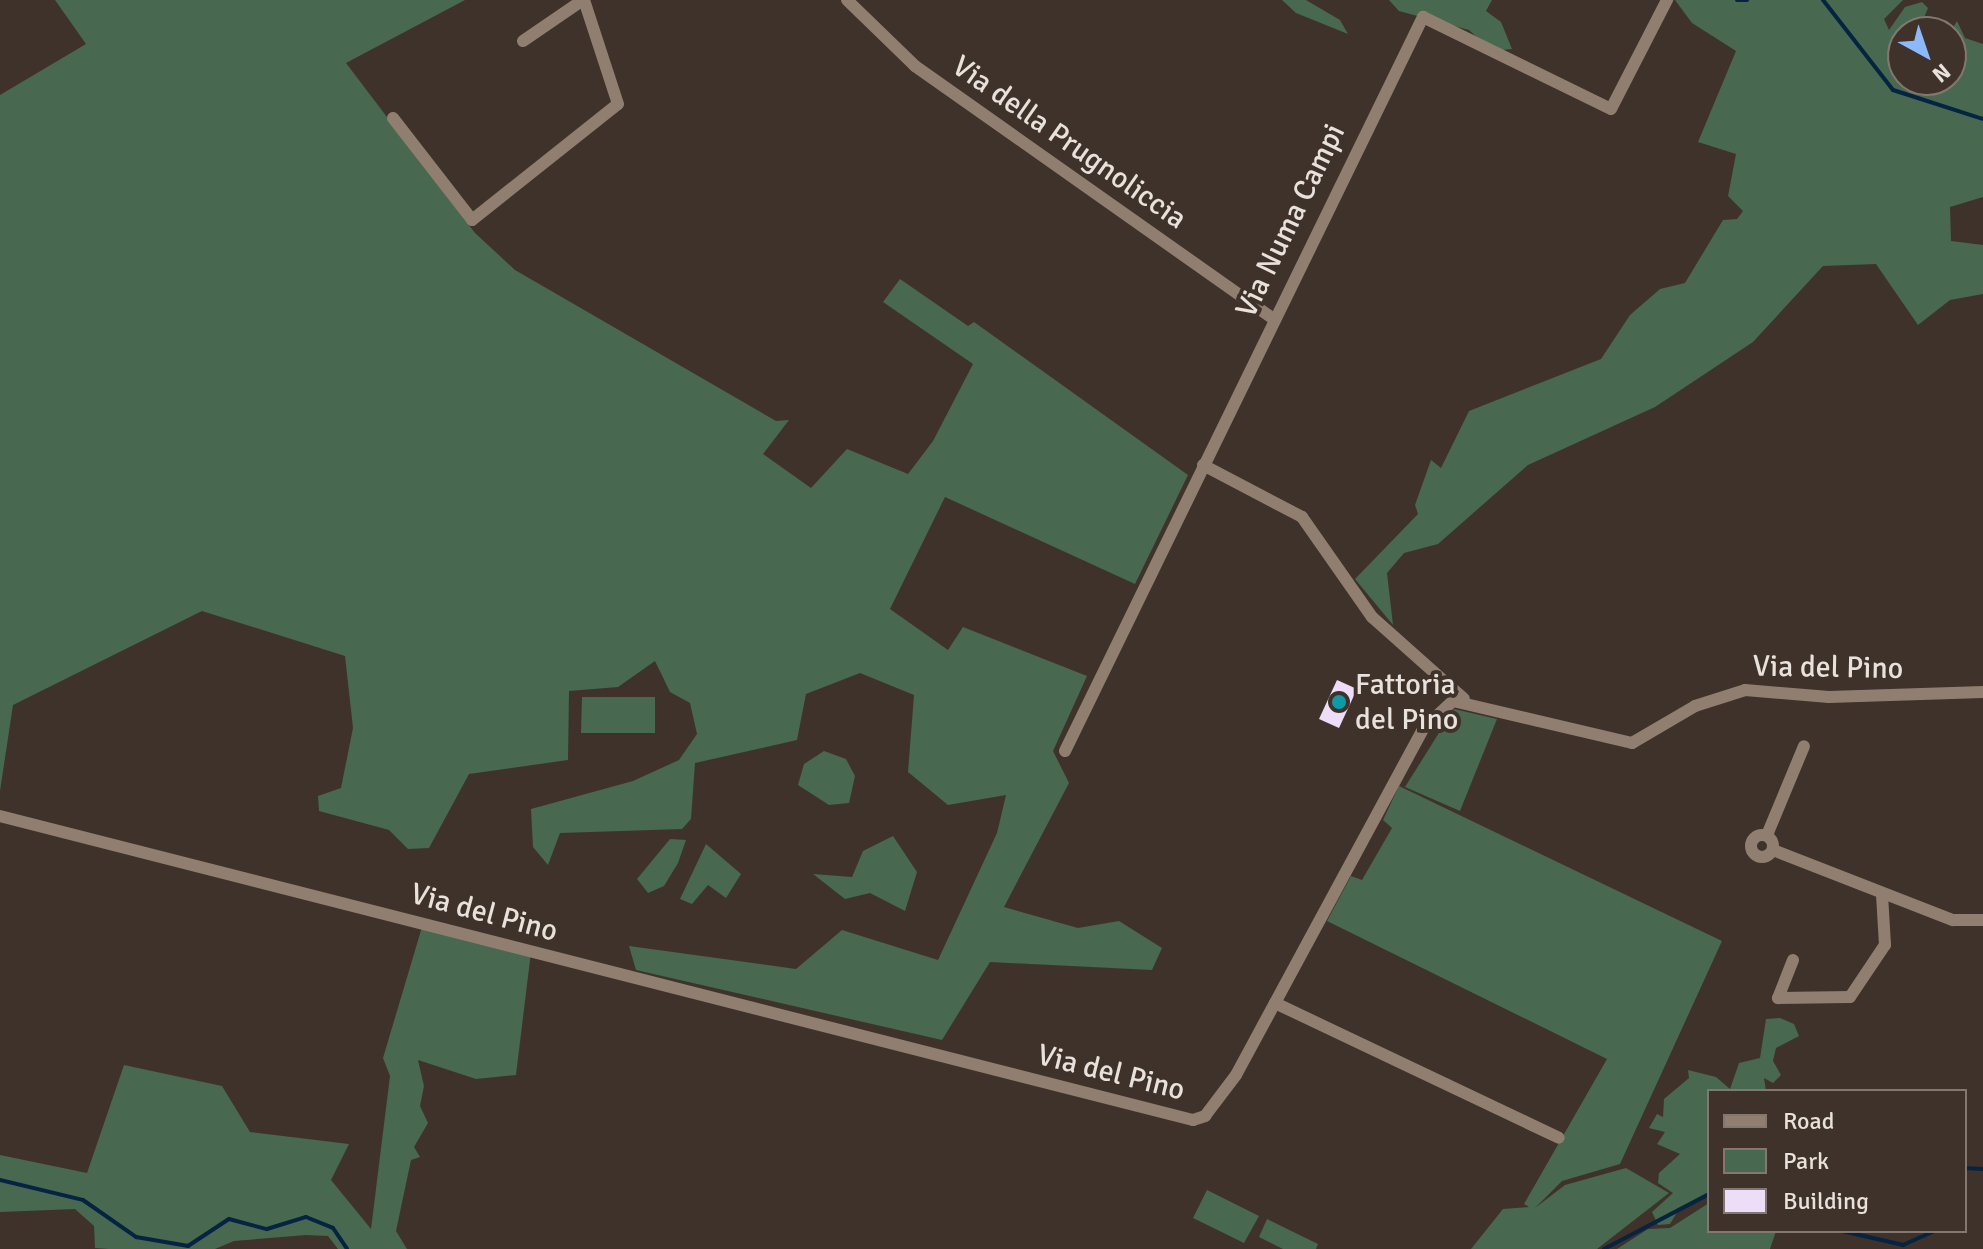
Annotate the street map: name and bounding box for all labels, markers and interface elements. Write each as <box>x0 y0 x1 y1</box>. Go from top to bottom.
north arrow <box>1887 16 1967 96</box>
street label: Via della Prugnoliccia <box>945 49 1193 237</box>
text: N <box>1927 58 1956 88</box>
street label: Via Numa Campi <box>1229 118 1353 324</box>
street label: Via del Pino <box>1752 649 1904 687</box>
place label: Fattoria del Pino <box>1355 667 1458 738</box>
marker: Fattoria del Pino <box>1330 693 1348 711</box>
street label: Via del Pino <box>407 876 561 950</box>
street label: Via del Pino <box>1034 1037 1188 1109</box>
legend <box>1707 1089 1967 1233</box>
text: Road <box>1783 1106 1834 1136</box>
text: Park <box>1783 1146 1829 1176</box>
text: Building <box>1783 1186 1869 1216</box>

